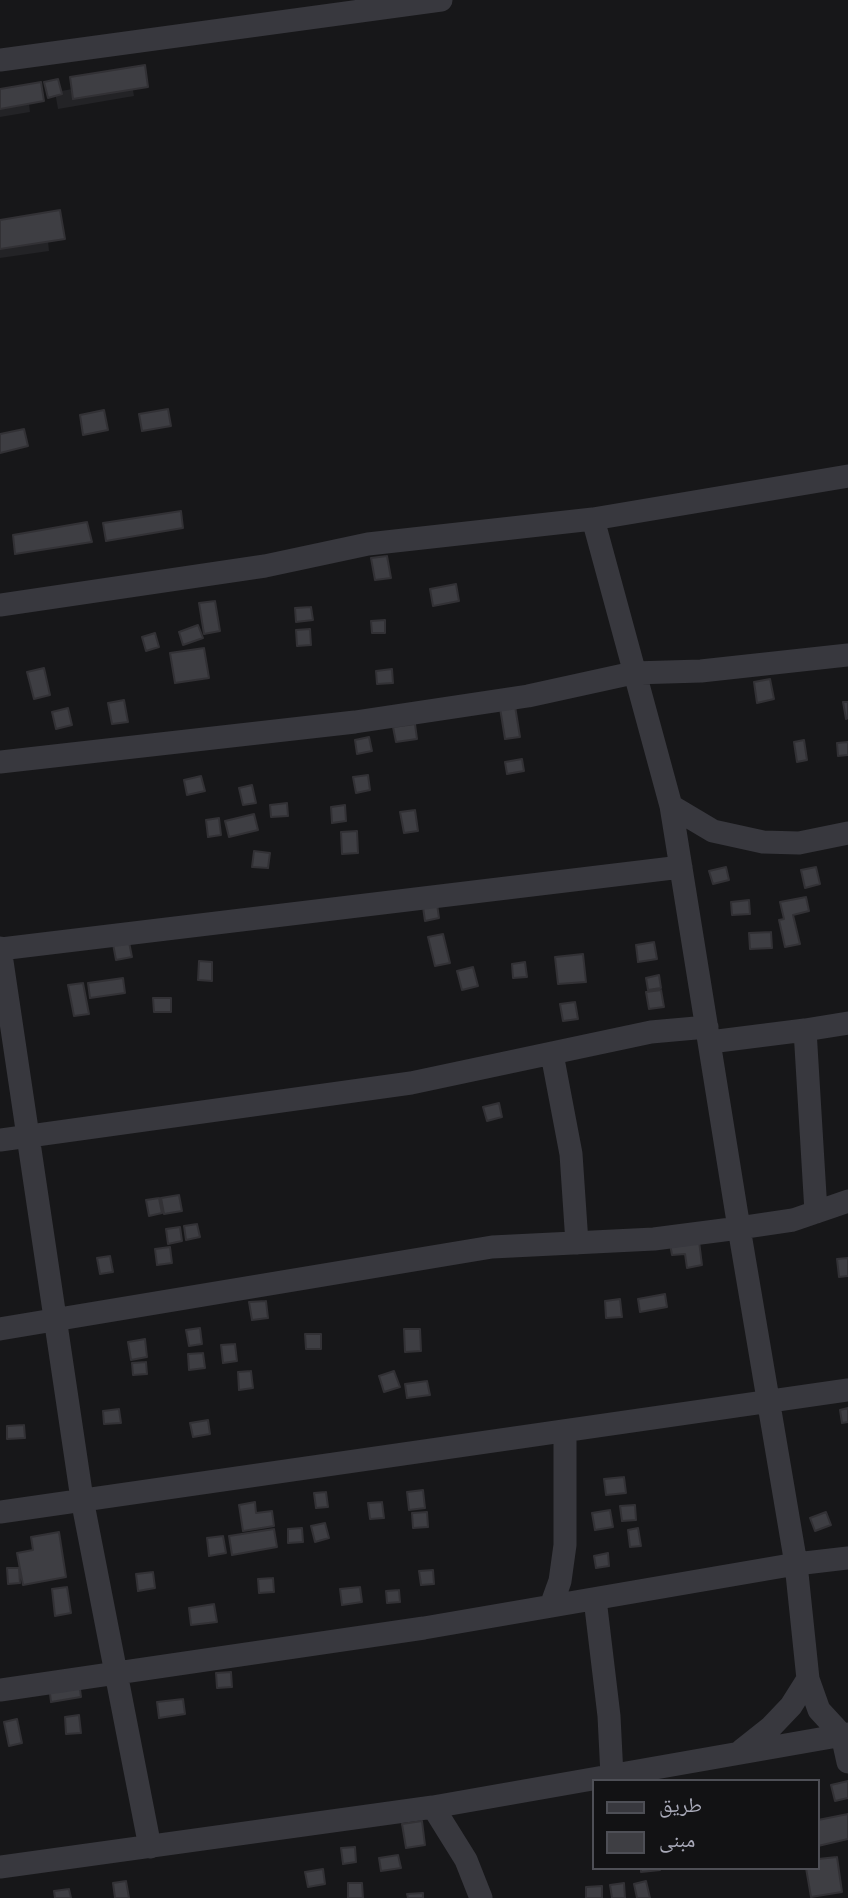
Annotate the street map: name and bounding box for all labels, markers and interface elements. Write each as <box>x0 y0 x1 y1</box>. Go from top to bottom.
legend <box>592 1779 820 1870</box>
text: طريق <box>659 1790 702 1820</box>
text: مبنى <box>659 1825 695 1855</box>

